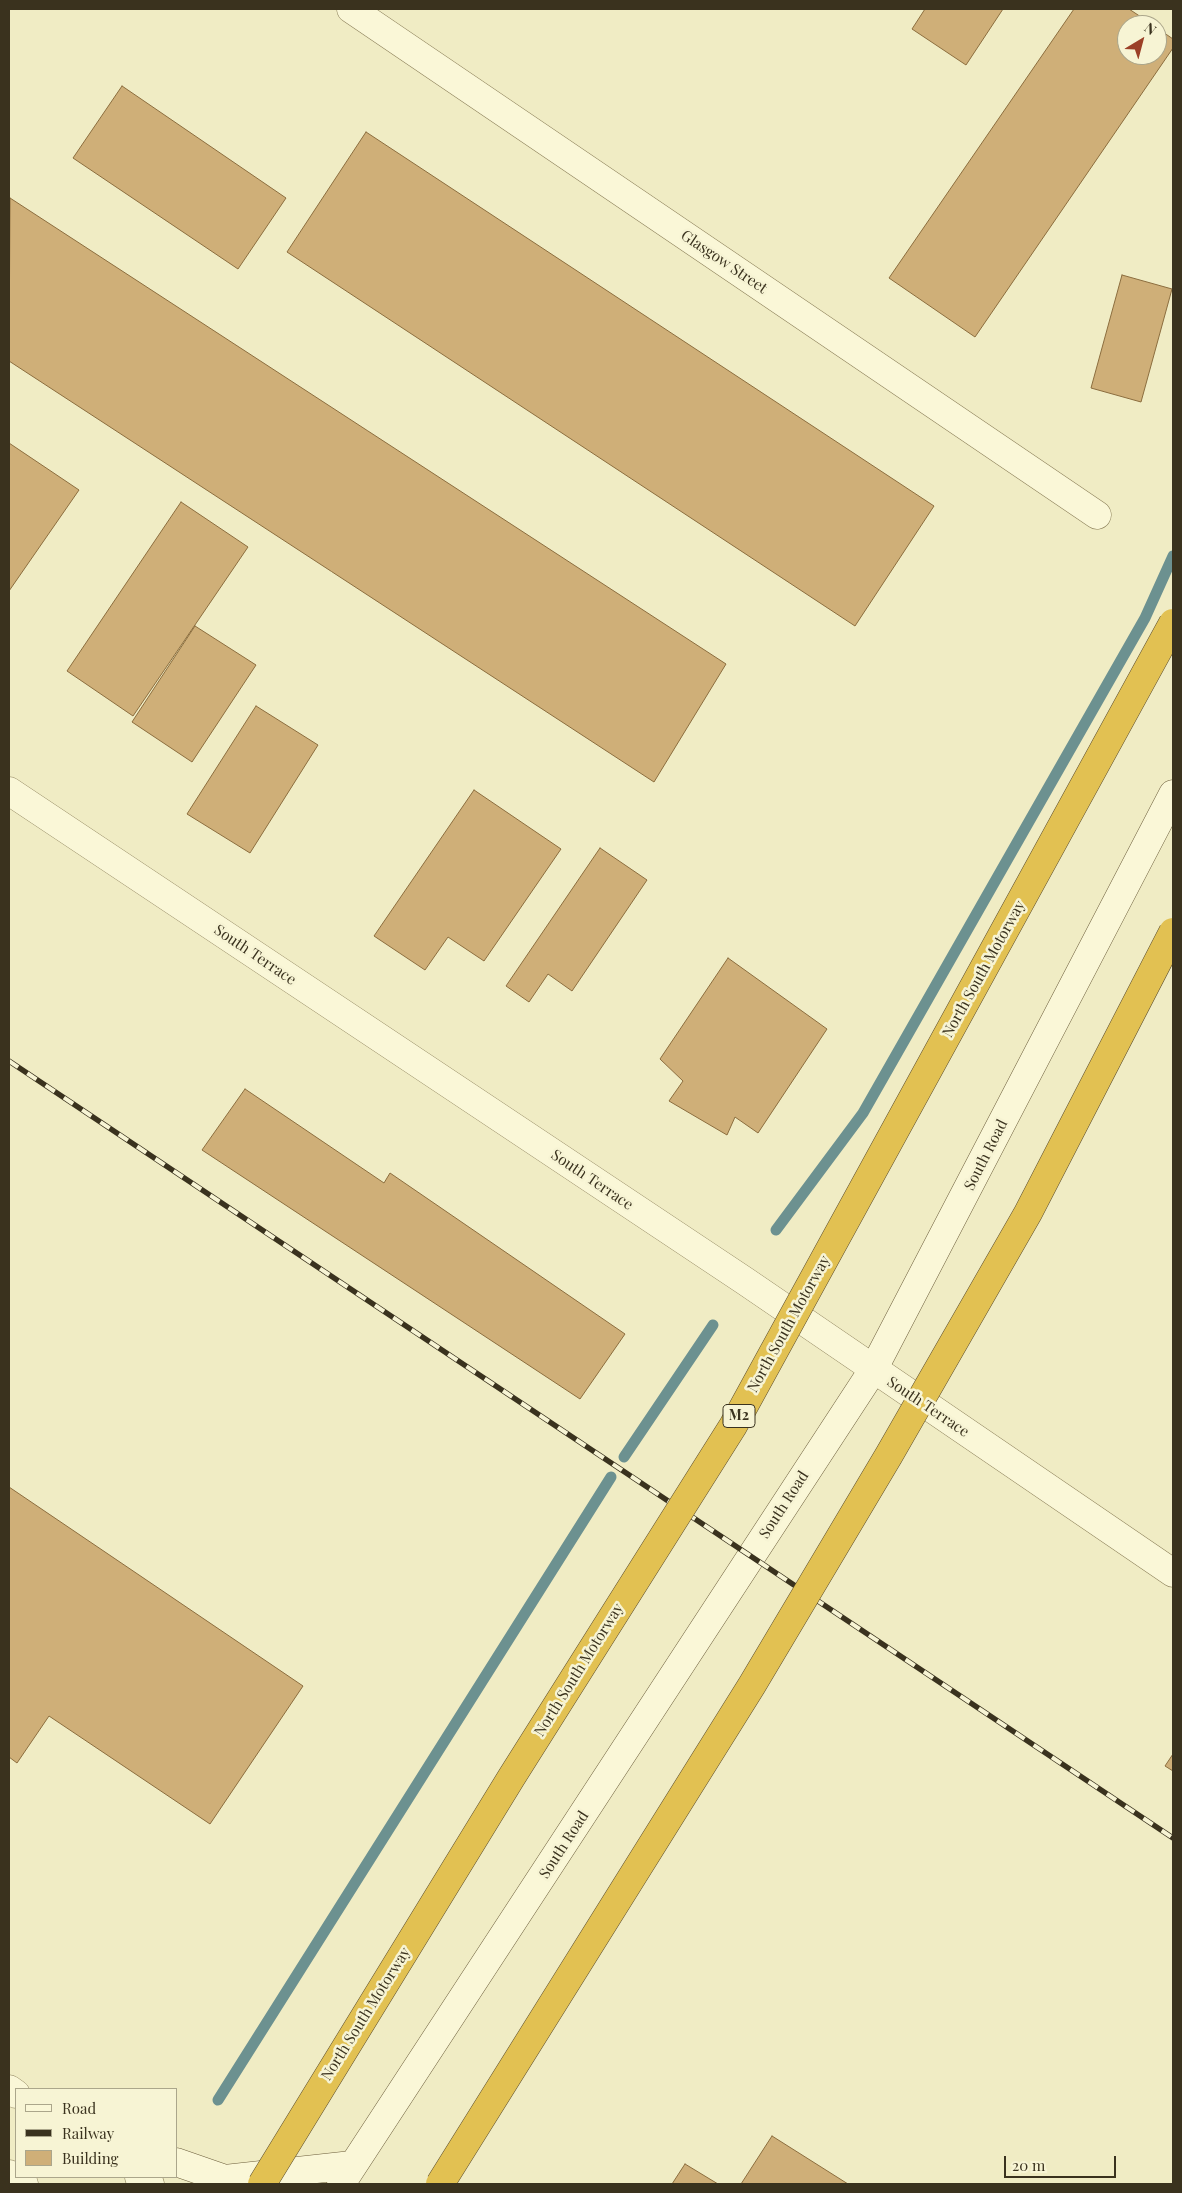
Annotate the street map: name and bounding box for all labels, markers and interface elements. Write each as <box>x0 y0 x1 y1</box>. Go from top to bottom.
north arrow <box>1117 15 1167 65</box>
text: N <box>1141 18 1160 39</box>
street label: Glasgow Street <box>677 226 771 298</box>
street label: North South Motorway <box>939 897 1029 1041</box>
street label: South Terrace <box>211 921 299 989</box>
street label: South Road <box>960 1117 1012 1193</box>
street label: South Terrace <box>548 1146 636 1214</box>
street label: North South Motorway <box>744 1252 834 1396</box>
street label: South Terrace <box>884 1373 972 1441</box>
road number: M2 <box>723 1404 755 1428</box>
street label: South Road <box>755 1468 813 1542</box>
street label: North South Motorway <box>531 1600 627 1740</box>
street label: South Road <box>535 1808 593 1882</box>
street label: North South Motorway <box>318 1944 414 2084</box>
legend <box>15 2088 178 2178</box>
text: Road <box>62 2098 96 2118</box>
text: Railway <box>62 2123 114 2143</box>
scale bar <box>1007 2146 1120 2178</box>
text: Building <box>62 2148 118 2168</box>
text: 20 m <box>1012 2155 1045 2175</box>

